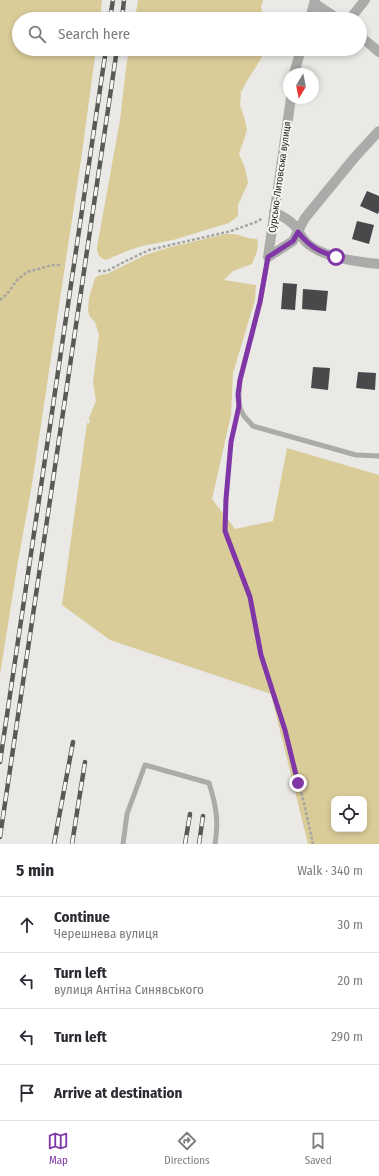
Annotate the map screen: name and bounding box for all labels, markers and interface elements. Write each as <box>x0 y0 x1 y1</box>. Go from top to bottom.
search box <box>12 12 367 56</box>
icon: search <box>26 23 48 45</box>
text: Search here <box>58 25 130 43</box>
north arrow <box>283 68 319 104</box>
street label: Сурсько-Литовська вулиця <box>266 121 294 234</box>
route start <box>327 248 345 266</box>
route end <box>289 774 307 792</box>
map controls <box>331 796 367 832</box>
button: locate <box>331 796 367 832</box>
text: 5 min <box>16 860 54 881</box>
text: Walk · 340 m <box>297 863 363 878</box>
text: Continue <box>54 908 110 926</box>
icon: ahead <box>16 914 38 936</box>
text: 30 m <box>337 917 363 932</box>
text: Черешнева вулиця <box>54 926 158 941</box>
text: Turn left <box>54 964 107 982</box>
icon: left <box>16 970 38 992</box>
text: 20 m <box>337 973 363 988</box>
text: вулиця Антіна Синявського <box>54 982 204 997</box>
icon: left <box>16 1026 38 1048</box>
text: Turn left <box>54 1028 107 1046</box>
text: 290 m <box>331 1029 363 1044</box>
icon: arrive <box>16 1082 38 1104</box>
text: Arrive at destination <box>54 1084 182 1102</box>
tab: Map <box>47 1130 69 1167</box>
tab: Directions <box>164 1130 210 1167</box>
tab: Saved <box>305 1130 332 1167</box>

